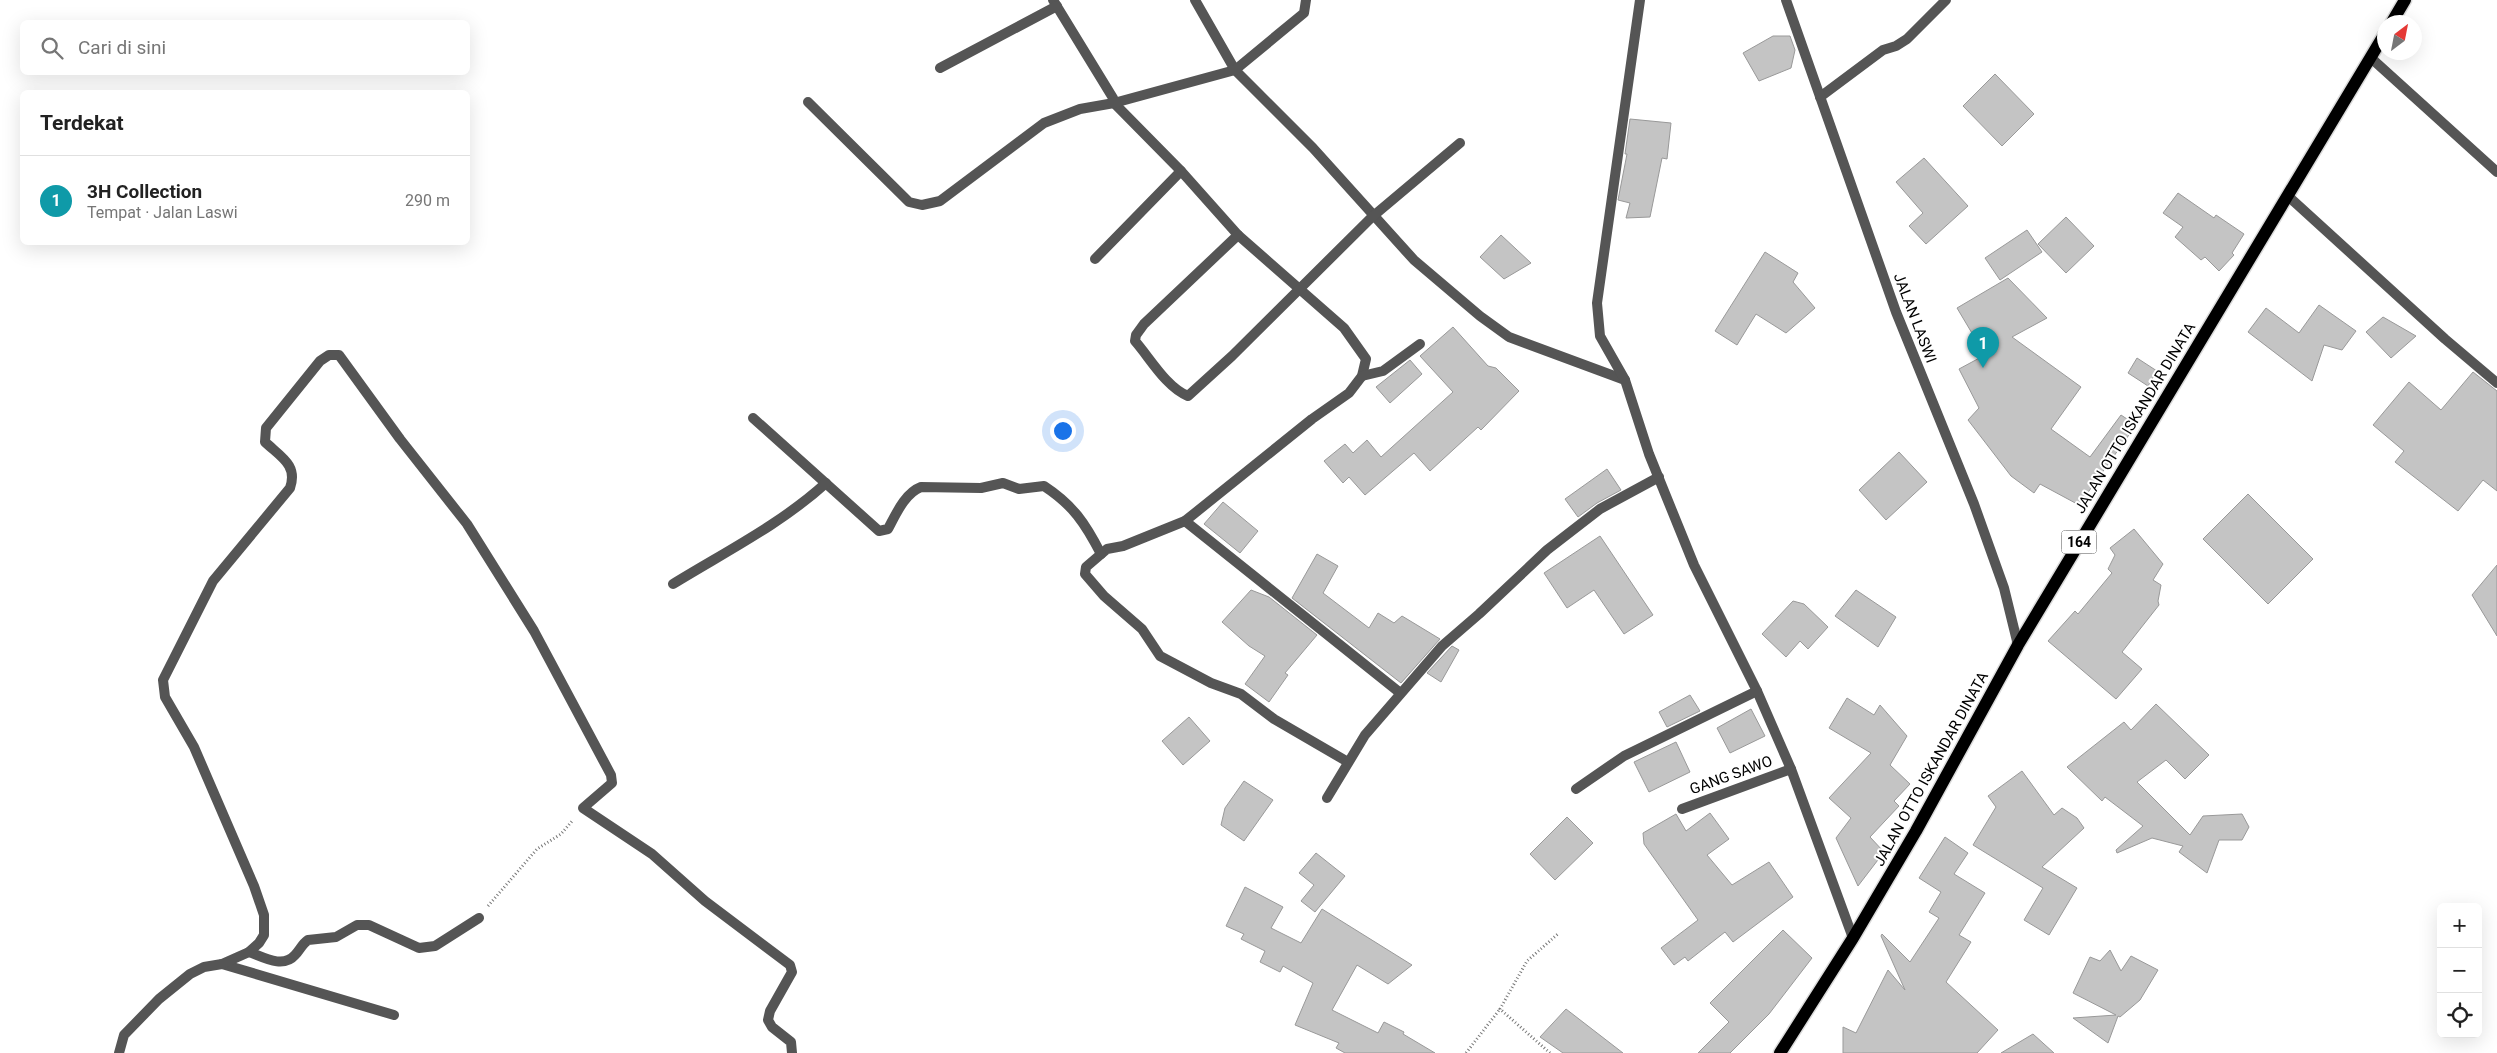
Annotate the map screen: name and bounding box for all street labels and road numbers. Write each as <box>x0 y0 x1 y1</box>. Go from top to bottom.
street label: JALAN LASWI <box>1890 271 1940 365</box>
street label: JALAN OTTO ISKANDAR DINATA <box>2071 319 2199 517</box>
road number: 164 <box>2062 530 2096 554</box>
street label: JALAN OTTO ISKANDAR DINATA <box>1870 669 1992 869</box>
street label: GANG SAWO <box>1687 752 1775 798</box>

